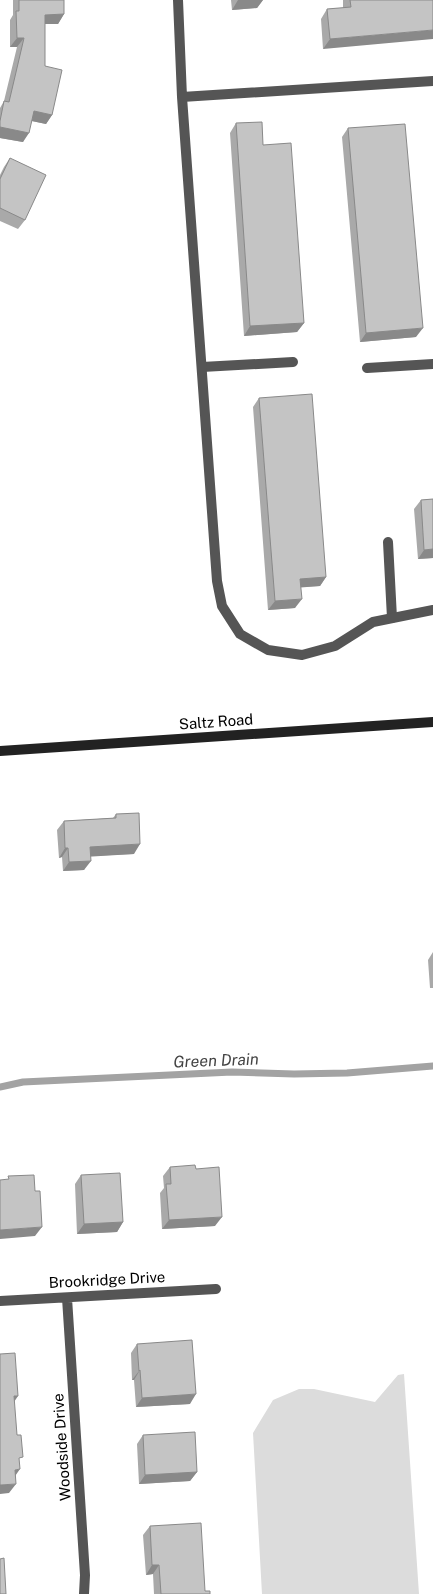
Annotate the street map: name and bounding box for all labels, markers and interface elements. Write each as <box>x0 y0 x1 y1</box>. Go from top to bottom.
street label: Saltz Road <box>178 710 254 733</box>
water label: Green Drain <box>173 1050 259 1071</box>
street label: Brookridge Drive <box>48 1268 166 1291</box>
street label: Woodside Drive <box>49 1393 74 1501</box>

